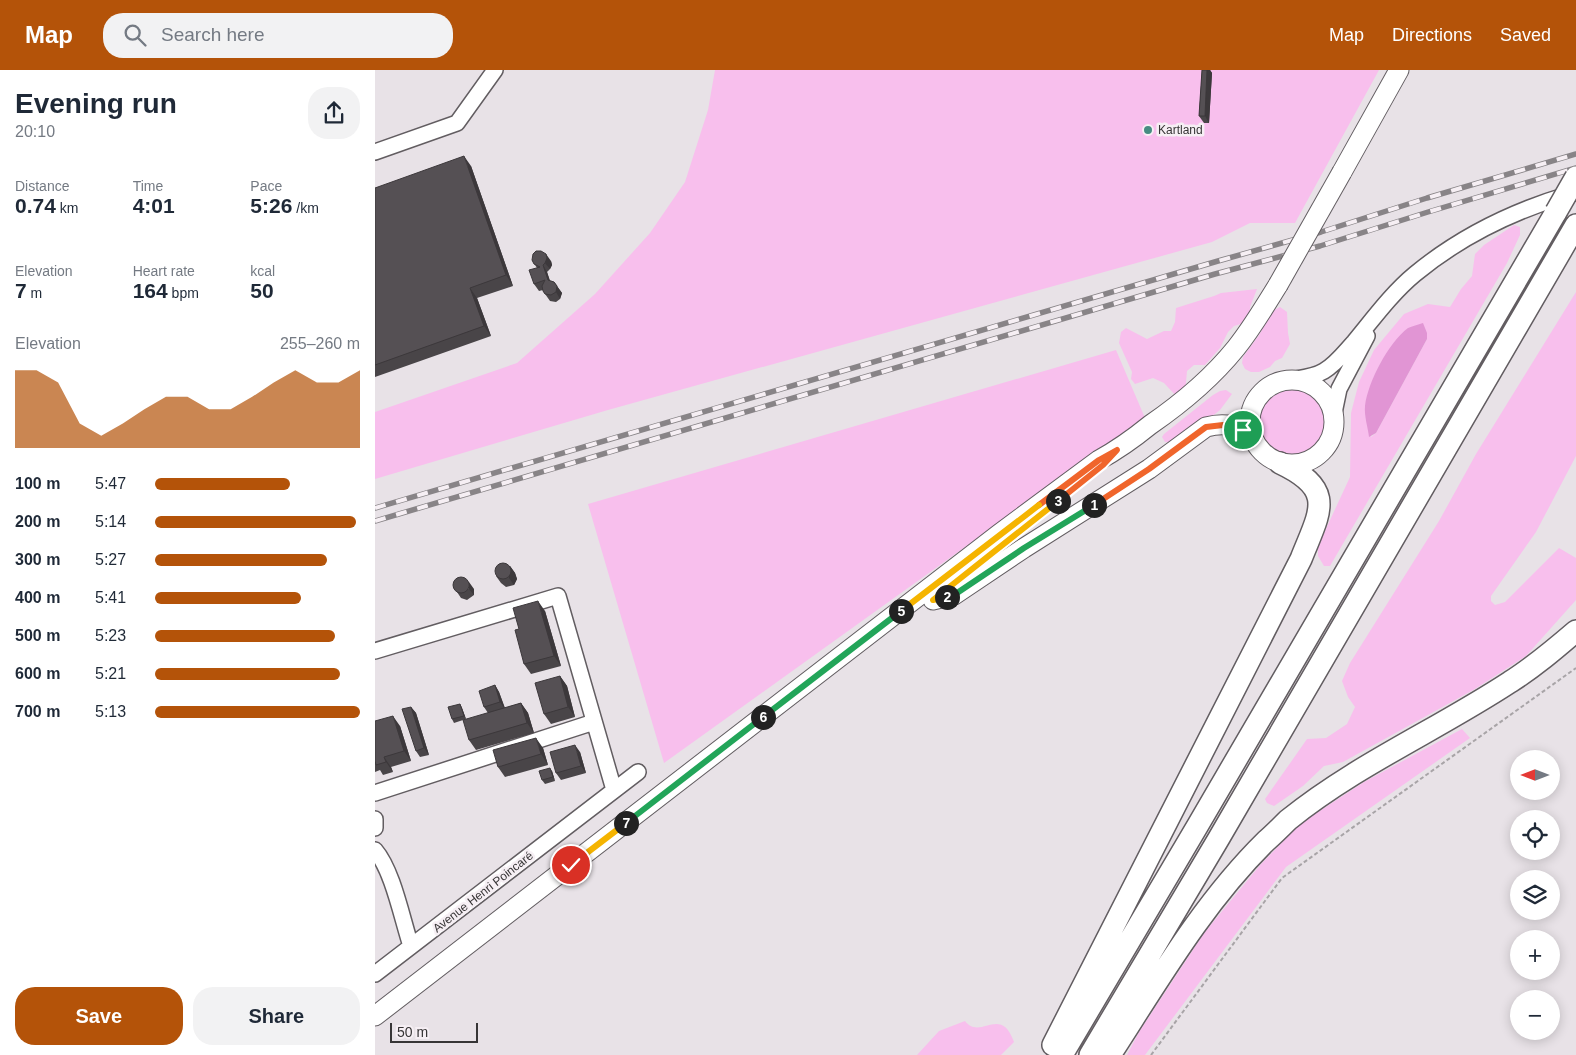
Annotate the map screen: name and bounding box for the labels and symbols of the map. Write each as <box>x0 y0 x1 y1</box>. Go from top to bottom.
place label: Kartland <box>1158 123 1203 137</box>
marker: Kartland <box>1142 124 1154 136</box>
pin <box>1222 409 1264 451</box>
pin: 3 <box>1045 488 1071 514</box>
pin: 1 <box>1081 492 1107 518</box>
pin: 2 <box>935 584 959 610</box>
pin: 5 <box>889 598 913 624</box>
pin: 6 <box>751 704 775 730</box>
north arrow <box>1510 750 1560 800</box>
pin: 7 <box>613 810 639 836</box>
pin <box>550 844 592 886</box>
street label: Avenue Henri Poincaré <box>430 848 536 935</box>
scale bar <box>390 1020 477 1043</box>

